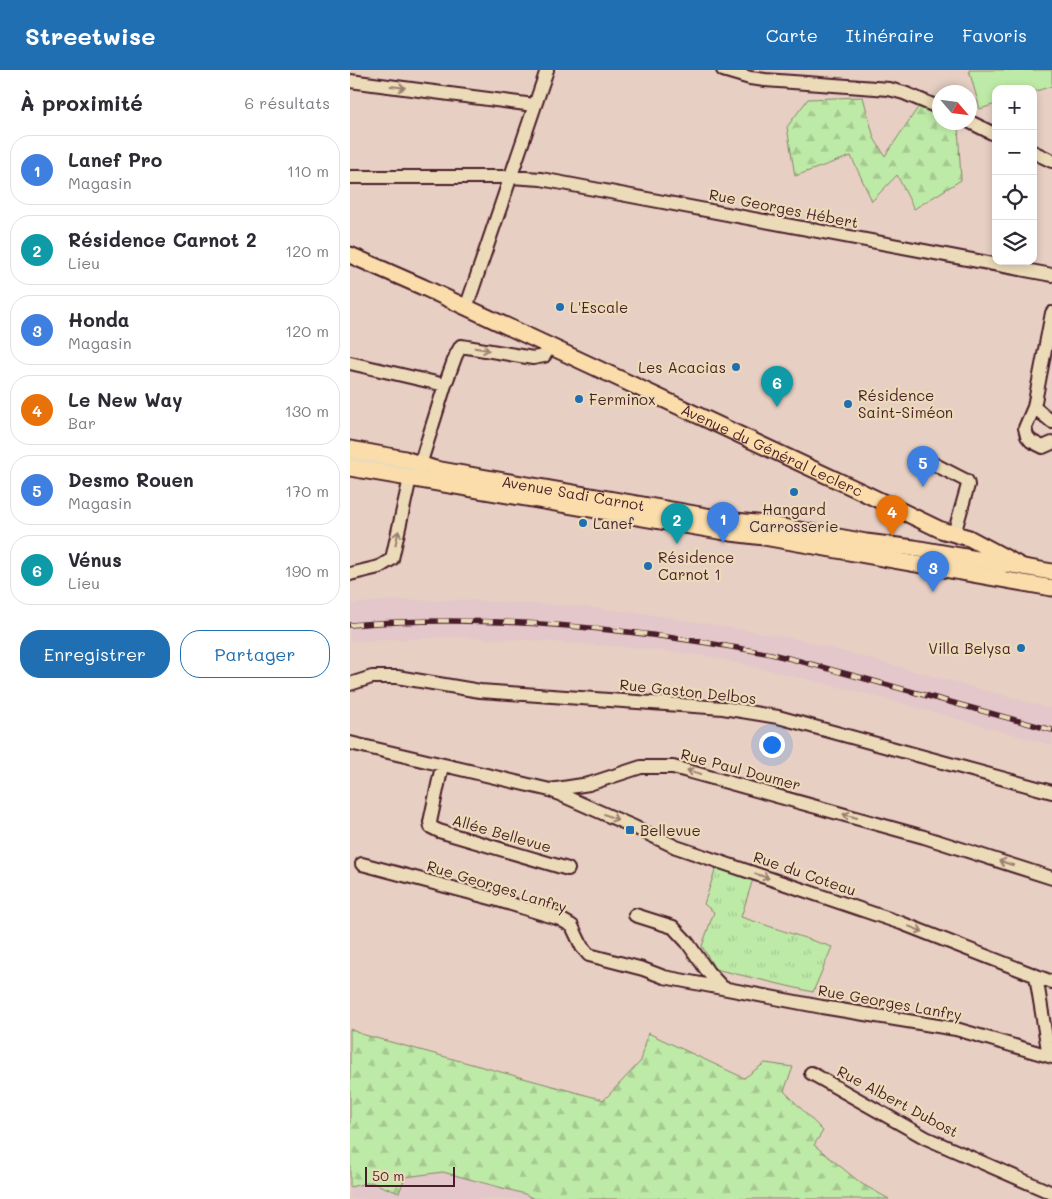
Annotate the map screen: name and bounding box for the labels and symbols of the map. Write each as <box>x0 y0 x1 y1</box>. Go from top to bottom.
one-way arrow <box>390 82 406 92</box>
north arrow <box>932 85 977 130</box>
street label: Rue Georges Hébert <box>708 184 860 232</box>
place label: L'Escale <box>570 297 628 317</box>
marker: L'Escale <box>554 301 566 313</box>
one-way arrow <box>473 345 489 355</box>
place label: Les Acacias <box>638 357 726 377</box>
marker: Les Acacias <box>730 361 742 373</box>
pin: 6 <box>761 366 793 407</box>
place label: Résidence Saint-Siméon <box>858 385 953 422</box>
place label: Ferminox <box>589 389 656 409</box>
marker: Ferminox <box>573 393 585 405</box>
marker: Résidence Saint-Siméon <box>842 398 854 410</box>
street label: Avenue du Général Leclerc <box>678 399 866 501</box>
pin: 5 <box>907 446 939 487</box>
street label: Avenue Sadi Carnot <box>500 471 647 515</box>
marker: Hangard Carrosserie <box>788 486 800 498</box>
pin: 4 <box>876 495 908 536</box>
place label: Hangard Carrosserie <box>749 499 839 536</box>
pin: 1 <box>707 502 739 543</box>
pin: 2 <box>661 503 693 544</box>
place label: Lanef <box>593 513 635 533</box>
marker: Lanef <box>577 517 589 529</box>
one-way arrow <box>393 531 402 547</box>
place label: Résidence Carnot 1 <box>658 547 734 584</box>
pin: 3 <box>917 551 949 592</box>
marker: Résidence Carnot 1 <box>642 560 654 572</box>
place label: Villa Belysa <box>928 638 1011 658</box>
marker: Villa Belysa <box>1015 642 1027 654</box>
street label: Rue Gaston Delbos <box>619 674 757 708</box>
your location <box>759 732 785 758</box>
street label: Rue Paul Doumer <box>679 743 803 795</box>
one-way arrow <box>686 767 702 777</box>
street label: Allée Bellevue <box>450 809 554 857</box>
one-way arrow <box>843 811 859 820</box>
one-way arrow <box>603 812 618 822</box>
place label: Bellevue <box>640 820 701 840</box>
marker: Bellevue <box>624 824 636 836</box>
street label: Rue du Coteau <box>751 846 859 900</box>
street label: Rue Georges Lanfry <box>424 855 570 917</box>
one-way arrow <box>998 858 1014 867</box>
one-way arrow <box>754 872 769 881</box>
one-way arrow <box>908 925 923 934</box>
street label: Rue Georges Lanfry <box>817 980 964 1025</box>
street label: Rue Albert Dubost <box>834 1061 962 1141</box>
scale bar <box>365 1164 455 1187</box>

